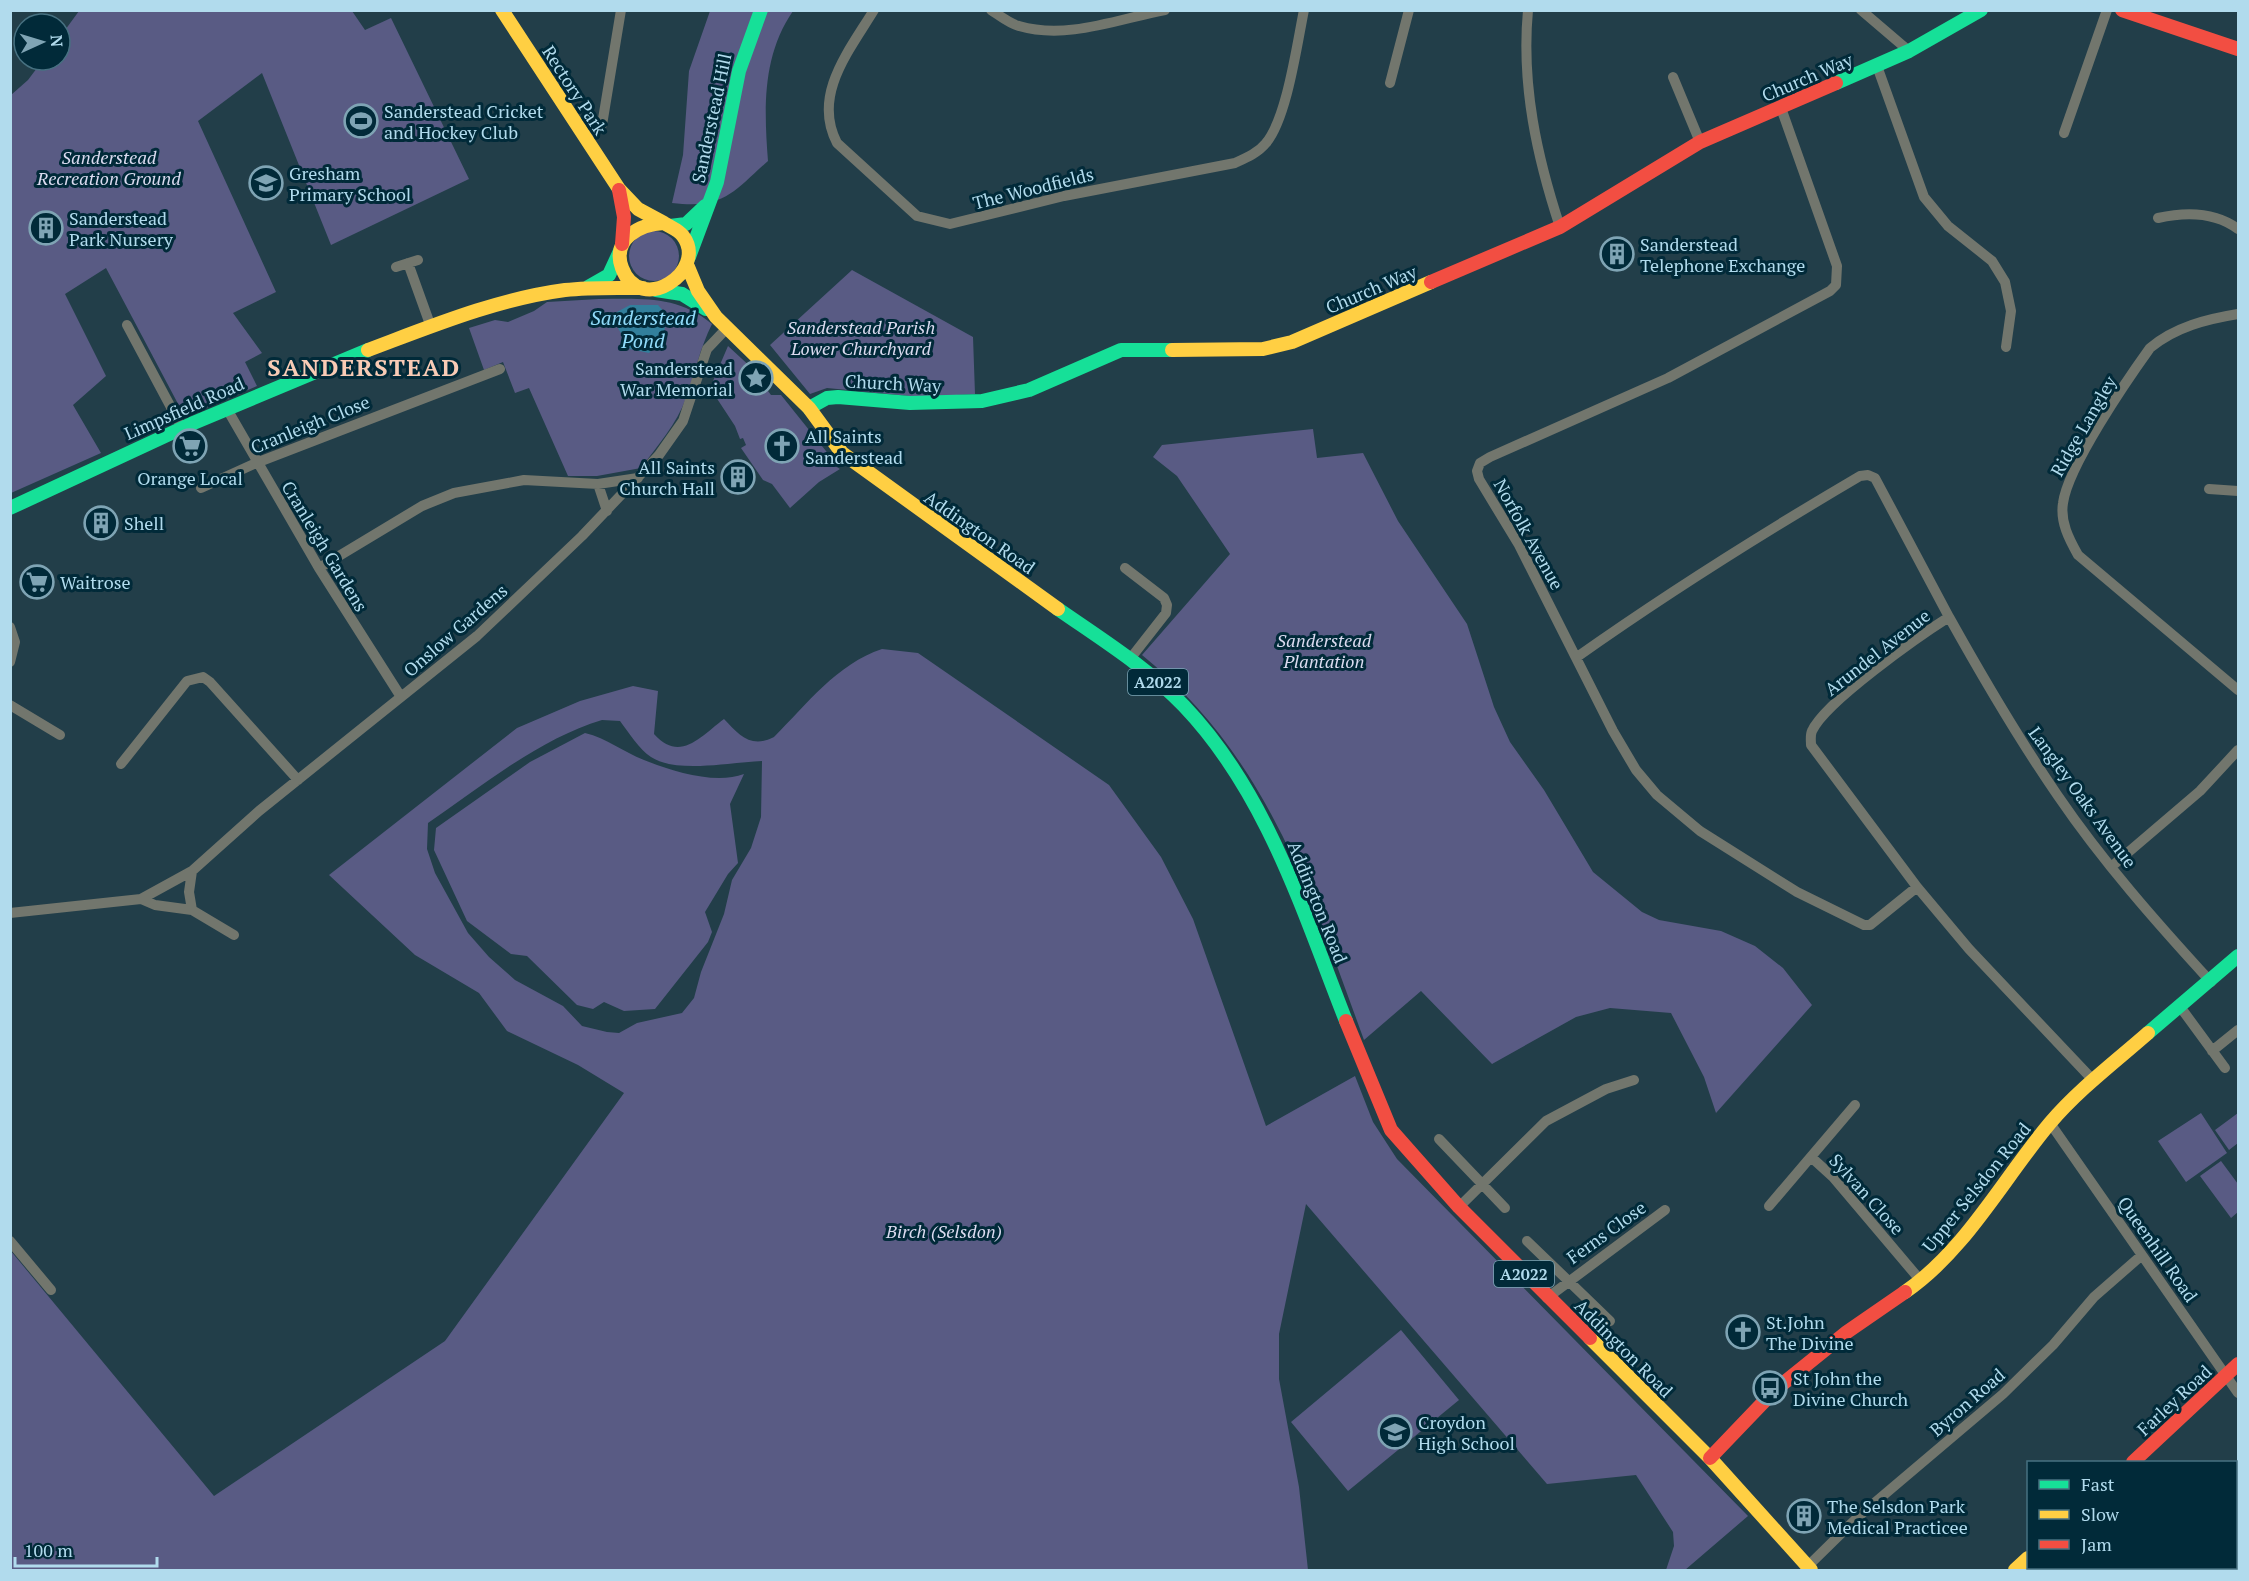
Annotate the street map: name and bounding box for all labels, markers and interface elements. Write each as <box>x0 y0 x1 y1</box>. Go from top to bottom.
north arrow <box>12 12 72 72</box>
text: N <box>46 34 68 48</box>
street label: Rectory Park <box>537 41 613 140</box>
street label: Church Way <box>1758 47 1857 107</box>
street label: Sanderstead Hill <box>686 51 736 185</box>
place label: Sanderstead Cricket and Hockey Club <box>384 99 544 144</box>
sports icon: Sanderstead Cricket and Hockey Club <box>343 103 379 139</box>
park label: Sanderstead Recreation Ground <box>36 145 181 190</box>
place label: Gresham Primary School <box>289 161 411 206</box>
street label: The Woodfields <box>970 161 1096 215</box>
school or university icon: Gresham Primary School <box>248 165 284 201</box>
place label: Sanderstead Park Nursery <box>69 206 174 251</box>
building icon: Sanderstead Park Nursery <box>28 210 64 246</box>
place label: Sanderstead Telephone Exchange <box>1640 232 1805 277</box>
building icon: Sanderstead Telephone Exchange <box>1599 236 1635 272</box>
street label: Church Way <box>1322 259 1421 319</box>
water label: Sanderstead Pond <box>590 304 696 354</box>
park label: Sanderstead Parish Lower Churchyard <box>787 315 935 360</box>
district label: SANDERSTEAD <box>267 351 461 383</box>
place label: Sanderstead War Memorial <box>620 356 733 401</box>
place icon: Sanderstead War Memorial <box>738 360 774 396</box>
street label: Church Way <box>844 368 943 398</box>
street label: Limpsfield Road <box>120 371 248 445</box>
street label: Ridge Langley <box>2045 371 2122 481</box>
street label: Cranleigh Close <box>247 389 373 459</box>
place label: All Saints Sanderstead <box>805 424 903 469</box>
supermarket icon: Orange Local <box>172 428 208 464</box>
church icon: All Saints Sanderstead <box>764 428 800 464</box>
place label: All Saints Church Hall <box>619 455 715 500</box>
building icon: All Saints Church Hall <box>720 459 756 495</box>
place label: Orange Local <box>137 466 243 490</box>
street label: Norfolk Avenue <box>1489 474 1569 594</box>
street label: Cranleigh Gardens <box>276 476 374 616</box>
street label: Addington Road <box>920 485 1040 579</box>
building icon: Shell <box>83 505 119 541</box>
place label: Shell <box>124 511 164 535</box>
supermarket icon: Waitrose <box>19 564 55 600</box>
place label: Waitrose <box>60 570 131 594</box>
street label: Onslow Gardens <box>398 578 512 682</box>
street label: Arundel Avenue <box>1819 603 1935 701</box>
park label: Sanderstead Plantation <box>1277 628 1372 673</box>
road number: A2022 <box>1128 669 1188 695</box>
street label: Langley Oaks Avenue <box>2024 722 2142 872</box>
street label: Addington Road <box>1283 837 1353 967</box>
street label: Upper Selsdon Road <box>1916 1117 2036 1257</box>
street label: Sylvan Close <box>1824 1148 1910 1240</box>
street label: Queenhill Road <box>2113 1191 2203 1307</box>
street label: Ferns Close <box>1562 1195 1650 1269</box>
park label: Birch (Selsdon) <box>885 1219 1002 1243</box>
road number: A2022 <box>1494 1261 1554 1287</box>
street label: Addington Road <box>1570 1294 1678 1402</box>
place label: St.John The Divine <box>1766 1310 1854 1355</box>
church icon: St.John The Divine <box>1725 1314 1761 1350</box>
street label: Farley Road <box>2132 1359 2216 1441</box>
street label: Byron Road <box>1924 1363 2010 1441</box>
place label: St John the Divine Church <box>1793 1366 1909 1411</box>
bus stop icon: St John the Divine Church <box>1752 1370 1788 1406</box>
place label: Croydon High School <box>1418 1410 1515 1455</box>
school or university icon: Croydon High School <box>1377 1414 1413 1450</box>
legend <box>2027 1461 2237 1569</box>
text: Fast <box>2081 1472 2115 1496</box>
place label: The Selsdon Park Medical Practicee <box>1827 1494 1968 1539</box>
building icon: The Selsdon Park Medical Practicee <box>1786 1498 1822 1534</box>
text: Slow <box>2081 1502 2120 1526</box>
scale bar <box>15 1530 158 1568</box>
text: Jam <box>2081 1532 2112 1556</box>
text: 100 m <box>24 1538 73 1562</box>

